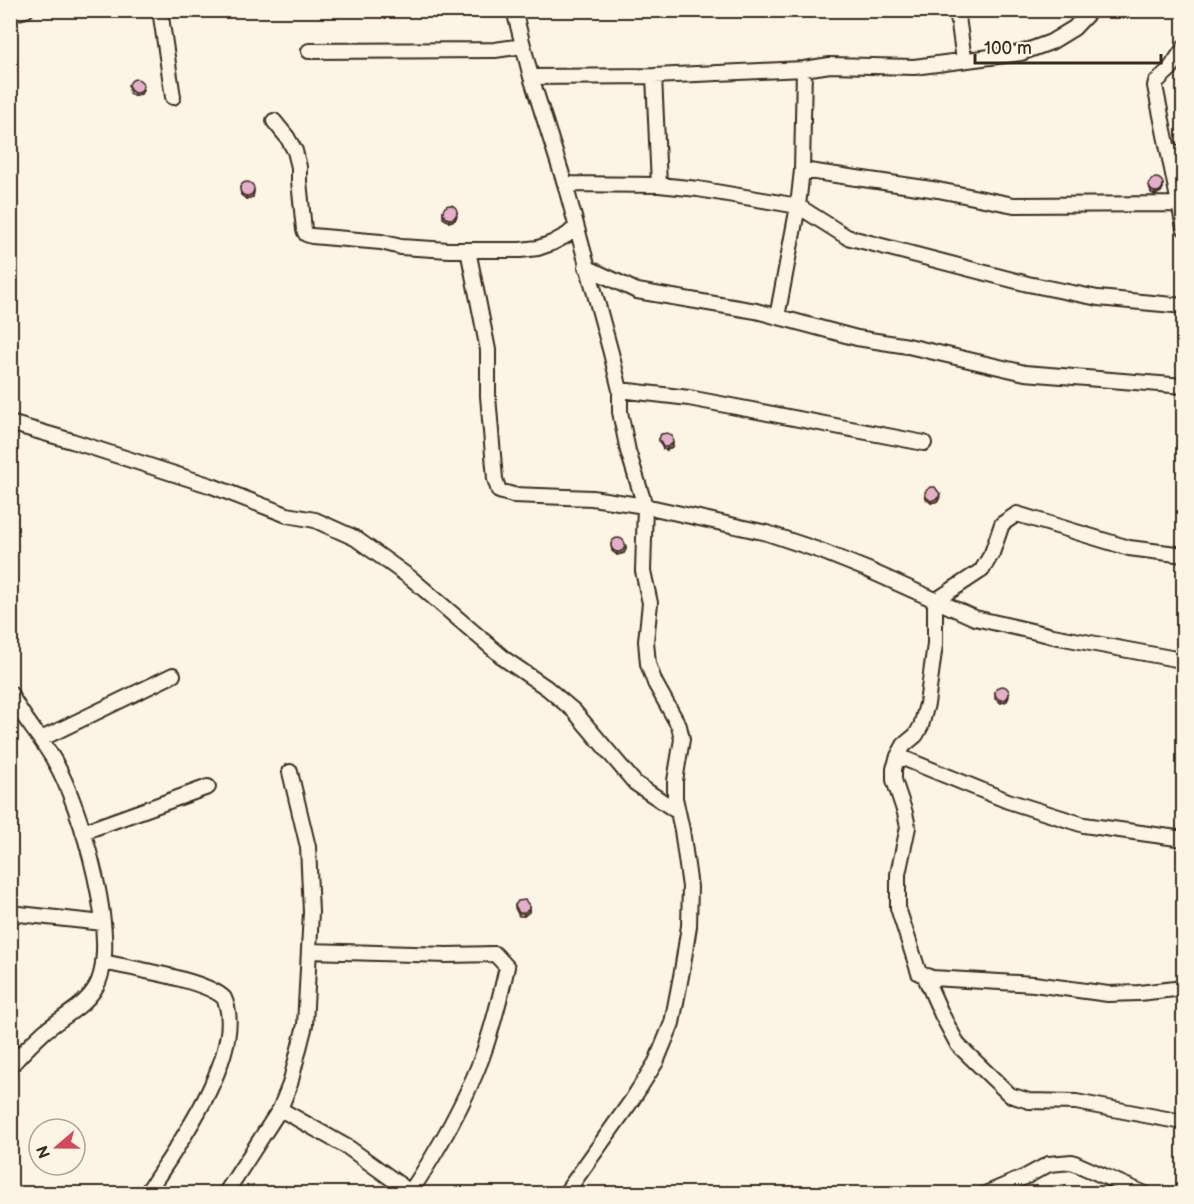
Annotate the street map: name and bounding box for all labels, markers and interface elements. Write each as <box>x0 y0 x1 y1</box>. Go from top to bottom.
scale bar <box>975 27 1161 65</box>
text: 100 m <box>984 38 1032 59</box>
north arrow <box>27 1117 87 1177</box>
text: N <box>33 1143 55 1161</box>

